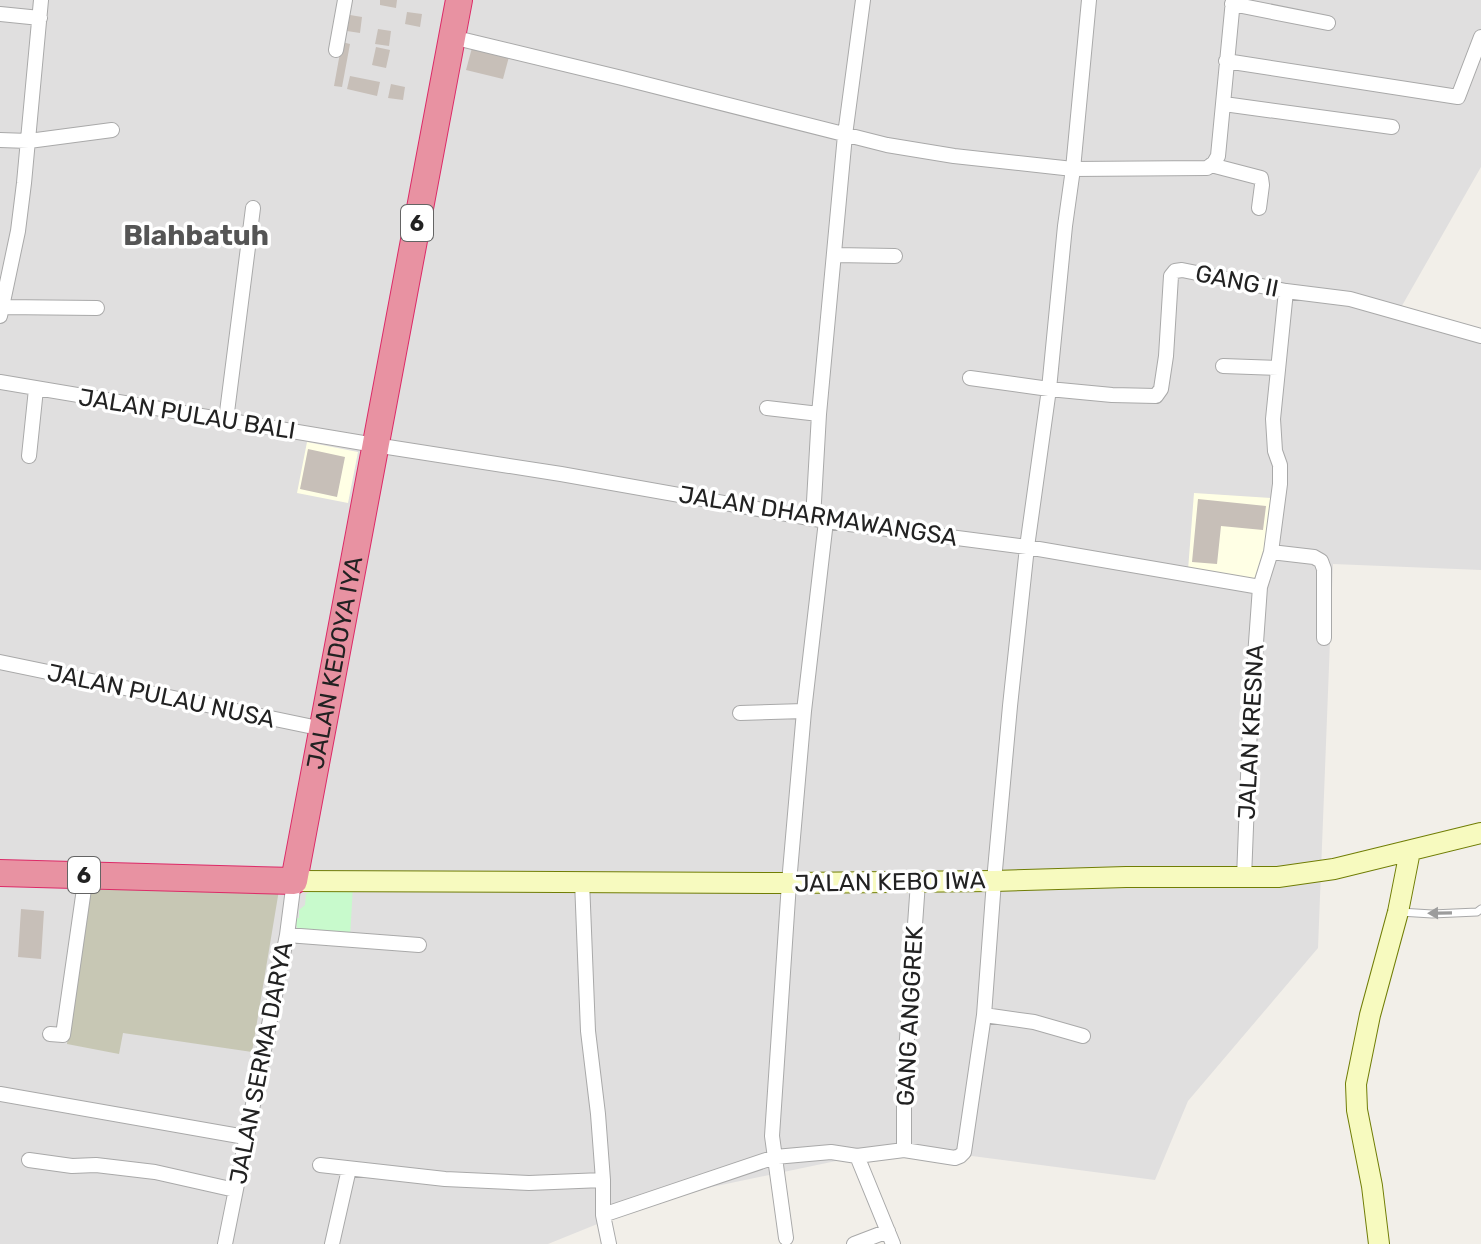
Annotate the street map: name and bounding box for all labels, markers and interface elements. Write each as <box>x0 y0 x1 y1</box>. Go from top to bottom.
road number: 6 <box>401 205 433 241</box>
district label: Blahbatuh <box>123 219 269 252</box>
street label: GANG II <box>1193 259 1281 303</box>
street label: JALAN PULAU BALI <box>76 383 298 445</box>
street label: JALAN DHARMAWANGSA <box>677 480 959 552</box>
street label: JALAN KEDOYA IYA <box>301 554 368 772</box>
street label: JALAN KRESNA <box>1232 644 1270 820</box>
street label: JALAN PULAU NUSA <box>45 658 277 734</box>
road number: 6 <box>68 857 100 893</box>
street label: JALAN KEBO IWA <box>794 866 986 898</box>
one-way arrow <box>1427 907 1452 919</box>
street label: GANG ANGGREK <box>891 925 929 1107</box>
street label: JALAN SERMA DARYA <box>224 940 298 1186</box>

